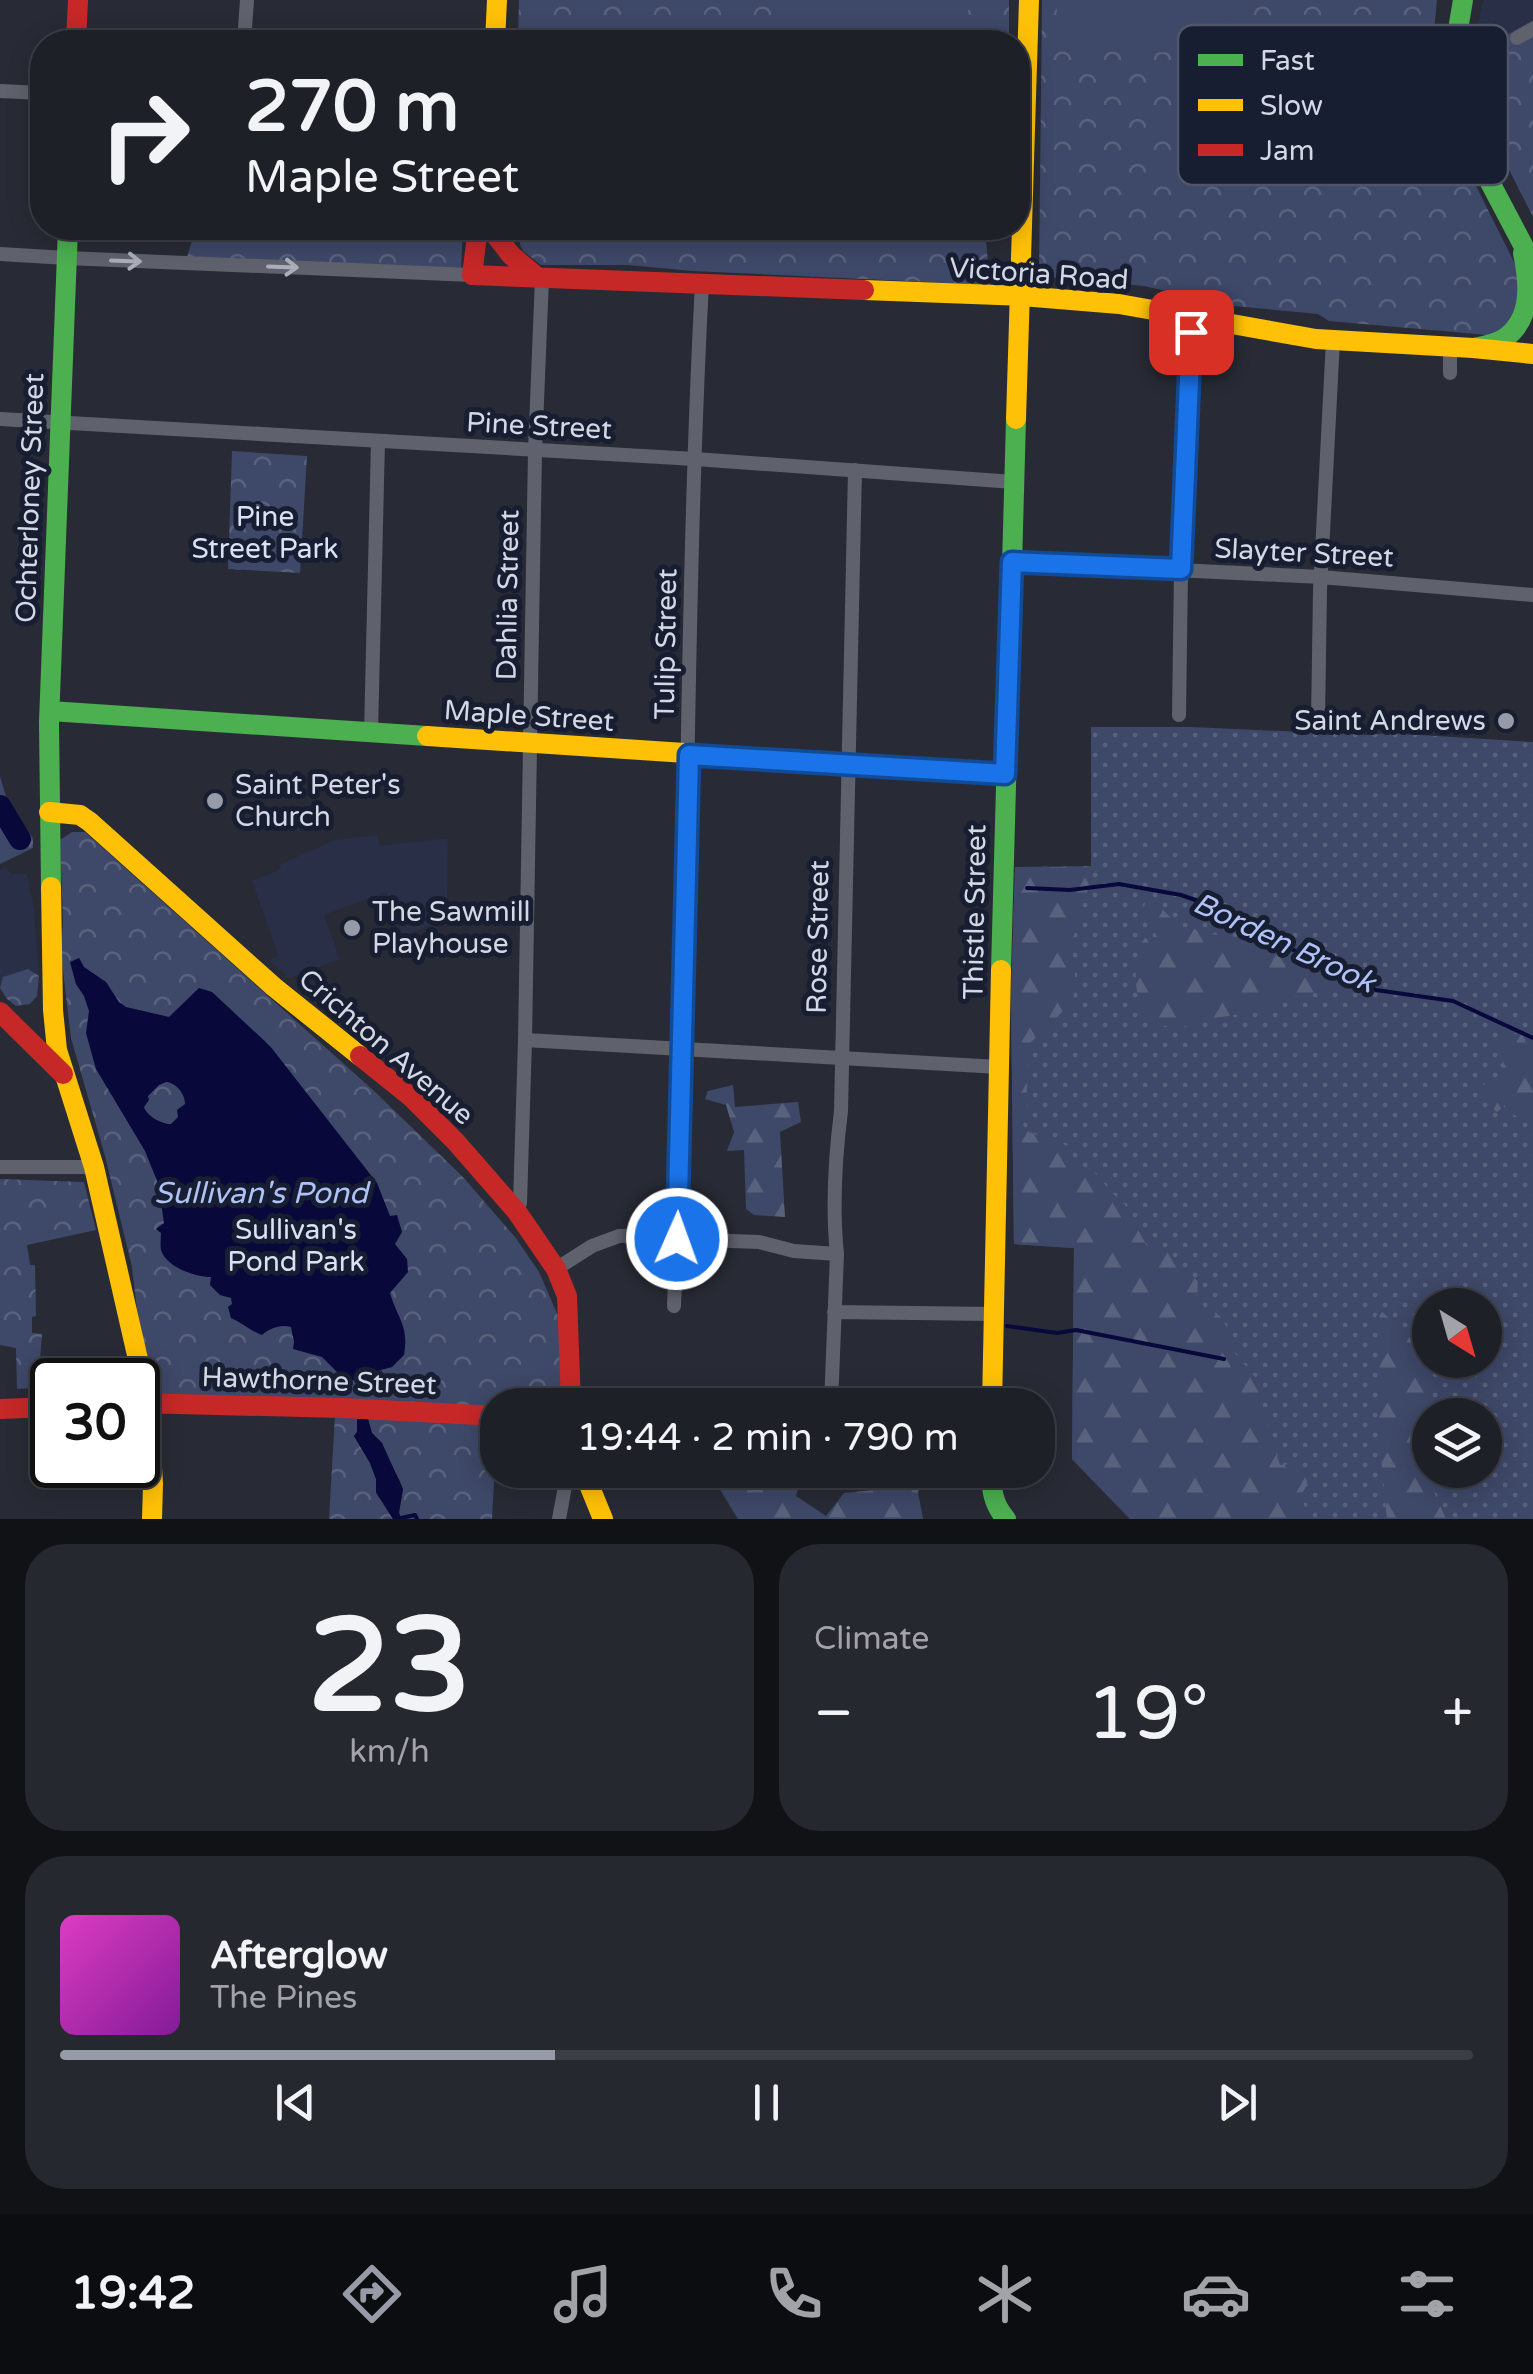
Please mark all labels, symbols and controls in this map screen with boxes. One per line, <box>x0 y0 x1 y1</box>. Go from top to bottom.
legend <box>1178 25 1508 185</box>
text: Fast <box>1260 44 1315 78</box>
text: 270 m <box>245 66 459 150</box>
icon: right <box>80 70 210 200</box>
text: Slow <box>1260 89 1323 123</box>
text: Jam <box>1260 134 1315 168</box>
text: Maple Street <box>245 151 519 205</box>
street label: Victoria Road <box>948 251 1130 297</box>
one-way arrow <box>110 252 142 271</box>
one-way arrow <box>266 258 298 277</box>
pin <box>1149 290 1234 375</box>
icon: arrive <box>1164 305 1219 360</box>
street label: Ochterloney Street <box>9 372 51 624</box>
street label: Pine Street <box>465 405 613 447</box>
park label: Pine Street Park <box>191 500 339 566</box>
street label: Dahlia Street <box>490 509 526 681</box>
street label: Slayter Street <box>1213 531 1395 575</box>
street label: Tulip Street <box>648 568 684 720</box>
street label: Maple Street <box>443 693 616 739</box>
place label: Saint Andrews <box>1294 704 1486 738</box>
marker: Saint Andrews <box>1495 710 1517 732</box>
place label: Saint Peter's Church <box>235 768 401 834</box>
marker: Saint Peter's Church <box>204 790 226 812</box>
street label: Thistle Street <box>956 824 994 1000</box>
street label: Rose Street <box>800 860 836 1014</box>
water label: Borden Brook <box>1187 885 1383 1002</box>
place label: The Sawmill Playhouse <box>372 895 531 961</box>
marker: The Sawmill Playhouse <box>341 917 363 939</box>
street label: Crichton Avenue <box>292 962 480 1132</box>
water label: Sullivan's Pond <box>154 1175 371 1212</box>
position arrow <box>625 1187 729 1291</box>
park label: Sullivan's Pond Park <box>227 1213 365 1279</box>
north arrow <box>1412 1288 1502 1378</box>
map controls <box>1412 1288 1502 1488</box>
speed limit sign: 30 <box>30 1358 160 1488</box>
street label: Hawthorne Street <box>201 1360 437 1402</box>
button: layers <box>1412 1398 1502 1488</box>
text: 19:44 · 2 min · 790 m <box>576 1415 959 1461</box>
text: 23 <box>308 1590 471 1746</box>
text: Climate <box>814 1620 929 1658</box>
text: 19° <box>1086 1669 1209 1759</box>
text: − <box>814 1681 853 1747</box>
text: + <box>1442 1681 1473 1747</box>
text: km/h <box>349 1733 430 1771</box>
text: Afterglow <box>210 1933 388 1979</box>
text: The Pines <box>210 1979 357 2017</box>
icon: previous <box>268 2075 323 2130</box>
icon: pause <box>739 2075 794 2130</box>
icon: next <box>1210 2075 1265 2130</box>
icon: directions <box>337 2259 407 2329</box>
icon: music <box>548 2259 618 2329</box>
icon: phone <box>759 2259 829 2329</box>
icon: climate <box>970 2259 1040 2329</box>
icon: car <box>1181 2259 1251 2329</box>
icon: filters <box>1392 2259 1462 2329</box>
text: 19:42 <box>71 2267 195 2321</box>

